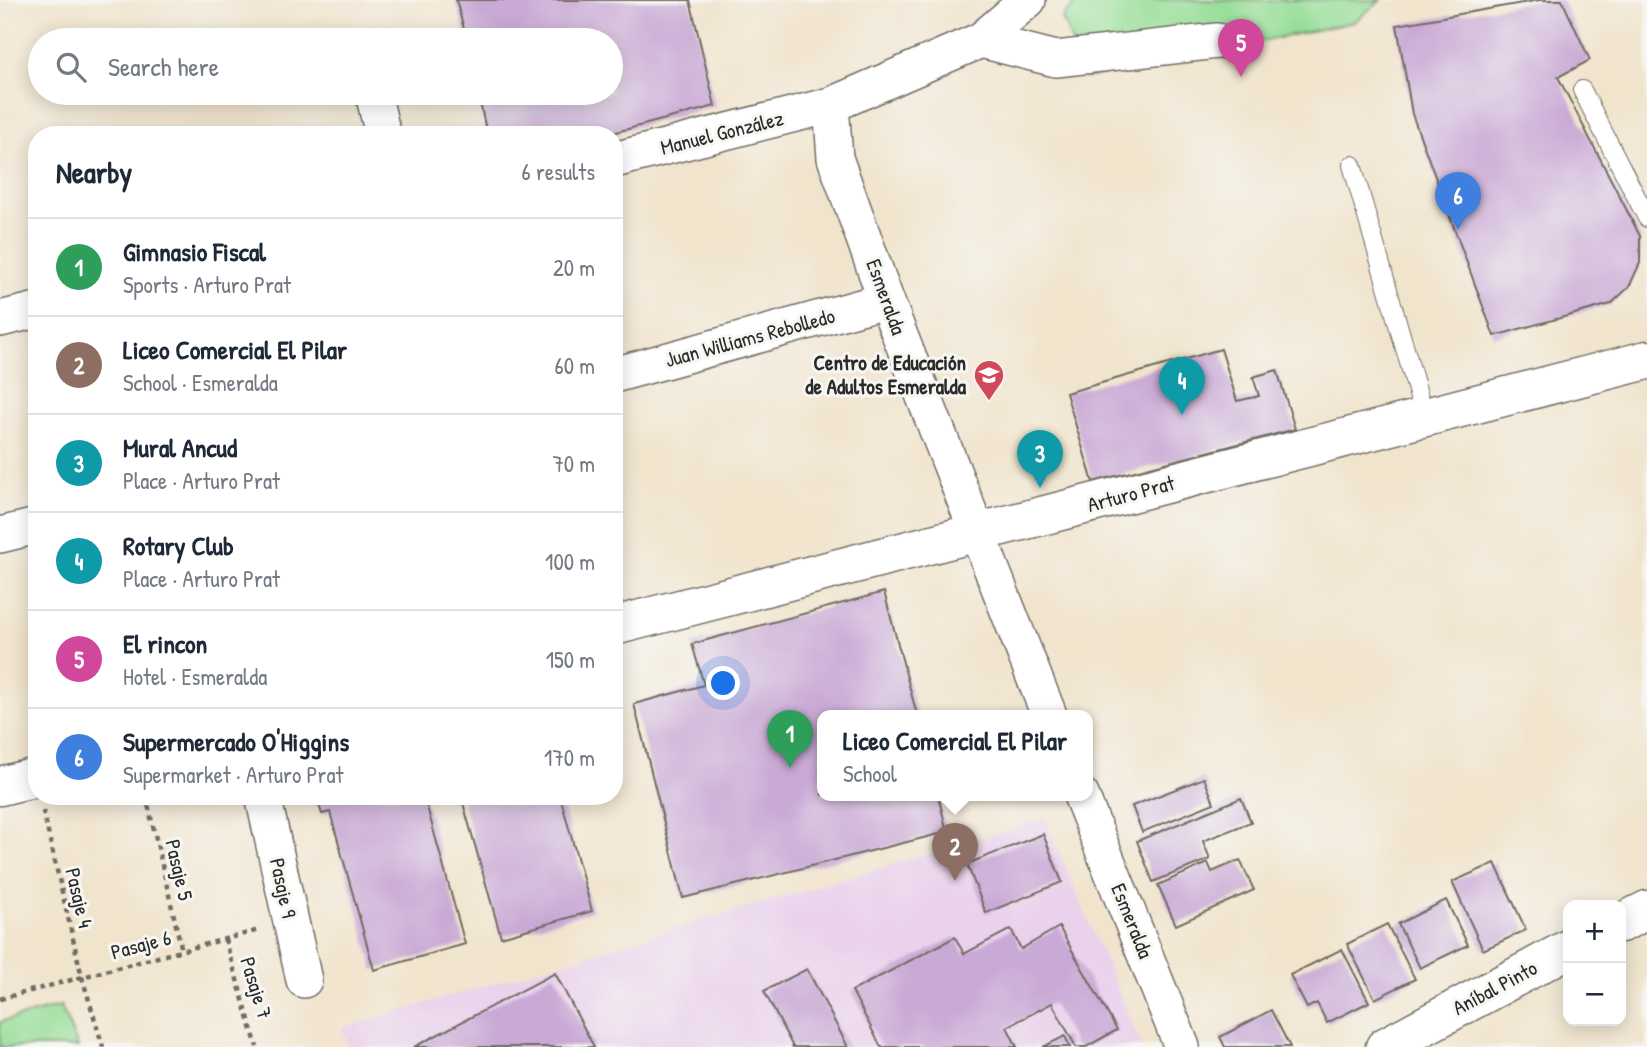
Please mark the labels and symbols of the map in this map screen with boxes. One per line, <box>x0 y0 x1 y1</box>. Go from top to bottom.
pin: 5 <box>1218 19 1264 77</box>
street label: Manuel González <box>657 103 786 162</box>
pin: 6 <box>1435 172 1481 230</box>
street label: Esmeralda <box>859 255 913 339</box>
street label: Juan Williams Rebolledo <box>662 301 838 374</box>
place label: Centro de Educación de Adultos Esmeralda <box>805 348 967 401</box>
pin: 4 <box>1159 357 1205 415</box>
school or university icon: Centro de Educación de Adultos Esmeralda <box>972 358 1006 402</box>
pin: 3 <box>1017 430 1063 488</box>
street label: Arturo Prat <box>1084 468 1178 519</box>
your location <box>706 666 740 700</box>
pin: 1 <box>767 710 813 768</box>
pin: 2 <box>932 823 978 881</box>
street label: Pasaje 5 <box>158 837 201 903</box>
street label: Pasaje 9 <box>263 855 304 921</box>
street label: Pasaje 4 <box>59 865 100 931</box>
street label: Esmeralda <box>1104 879 1161 963</box>
street label: Pasaje 6 <box>108 923 174 966</box>
street label: Pasaje 7 <box>233 953 280 1022</box>
street label: Aníbal Pinto <box>1447 953 1542 1022</box>

